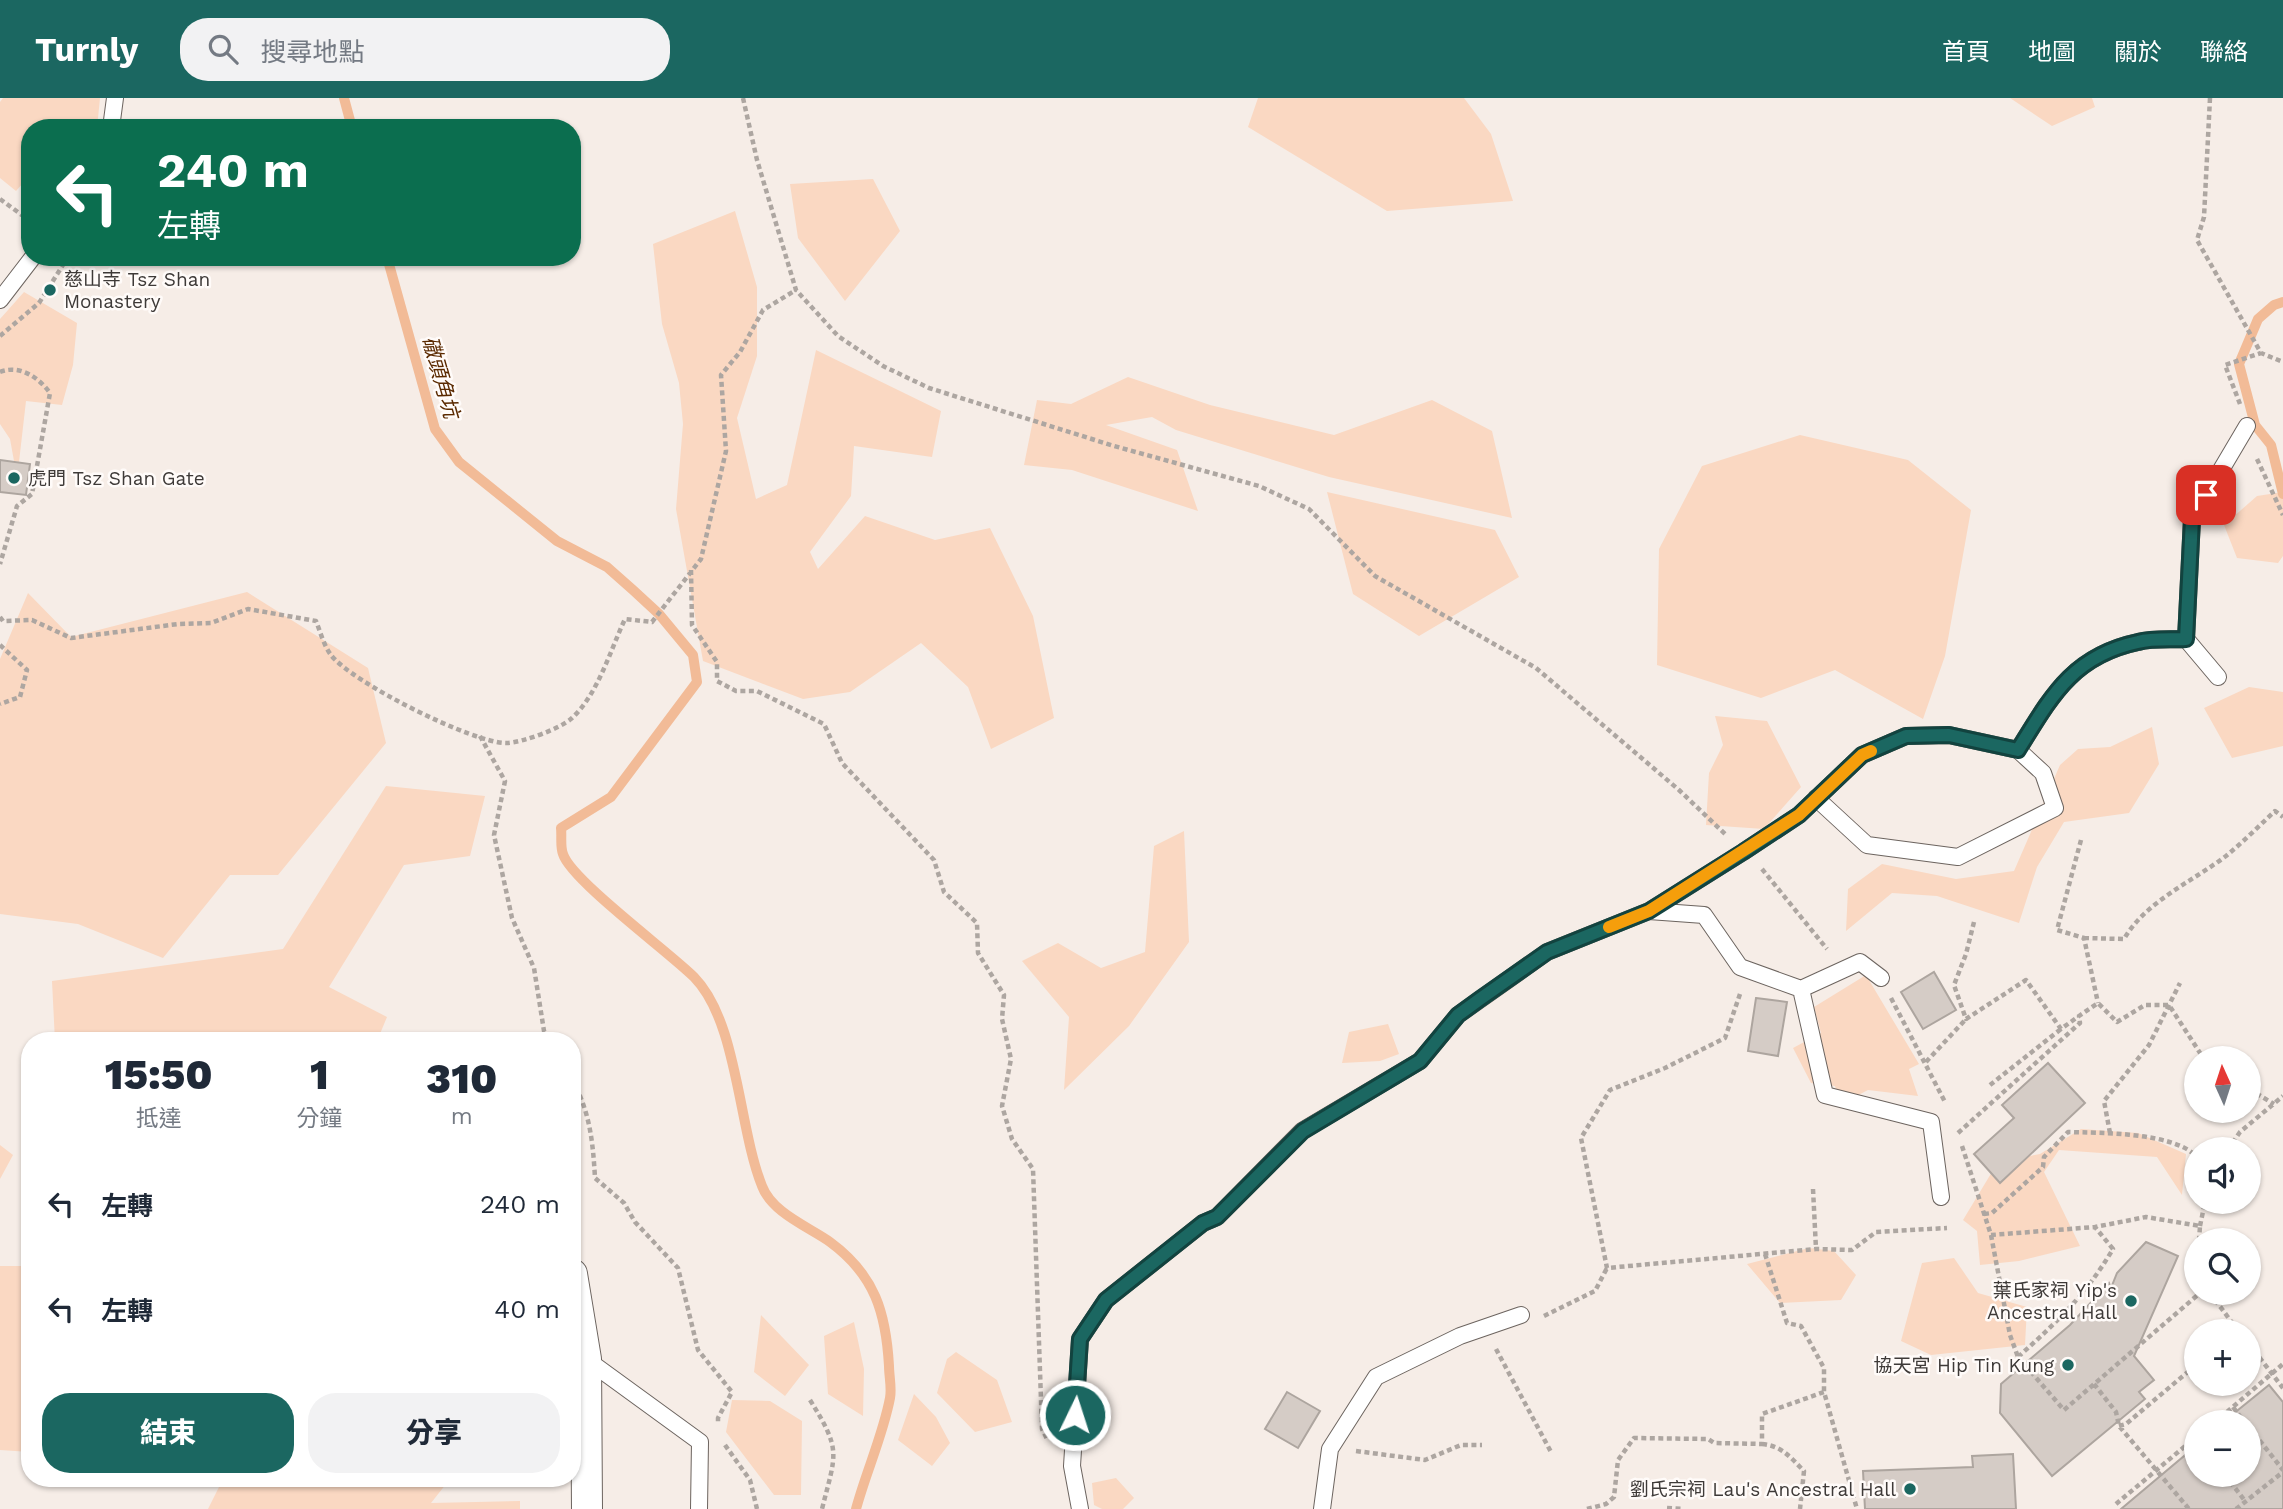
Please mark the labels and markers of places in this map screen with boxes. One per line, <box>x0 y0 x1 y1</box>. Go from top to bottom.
place label: 慈山寺 Tsz Shan Monastery <box>64 268 210 313</box>
marker: 慈山寺 Tsz Shan Monastery <box>42 282 58 298</box>
pin <box>2176 465 2236 525</box>
place label: 虎門 Tsz Shan Gate <box>28 467 205 490</box>
marker: 虎門 Tsz Shan Gate <box>6 470 22 486</box>
place label: 葉氏家祠 Yip's Ancestral Hall <box>1987 1279 2117 1324</box>
marker: 葉氏家祠 Yip's Ancestral Hall <box>2123 1293 2139 1309</box>
place label: 協天宮 Hip Tin Kung <box>1874 1354 2055 1377</box>
marker: 協天宮 Hip Tin Kung <box>2060 1357 2076 1373</box>
place label: 劉氏宗祠 Lau's Ancestral Hall <box>1630 1478 1896 1501</box>
marker: 劉氏宗祠 Lau's Ancestral Hall <box>1902 1481 1918 1497</box>

